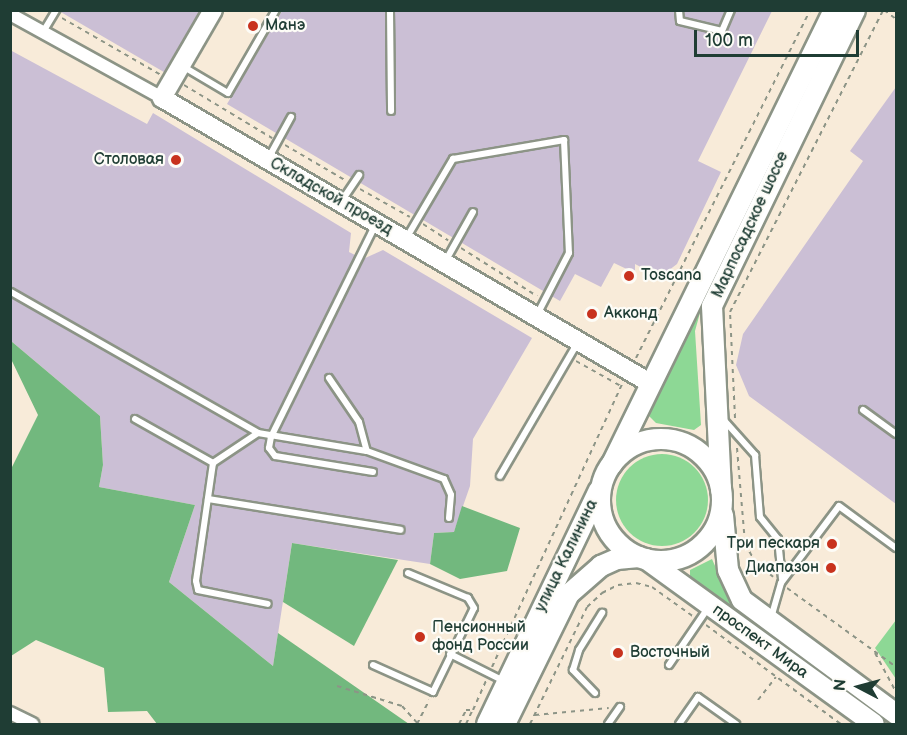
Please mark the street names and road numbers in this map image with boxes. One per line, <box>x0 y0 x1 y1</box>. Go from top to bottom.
street label: Марпосадское шоссе <box>709 149 793 301</box>
street label: Складской проезд <box>266 154 396 240</box>
street label: улица Калинина <box>531 497 603 615</box>
street label: проспект Мира <box>708 601 812 683</box>

